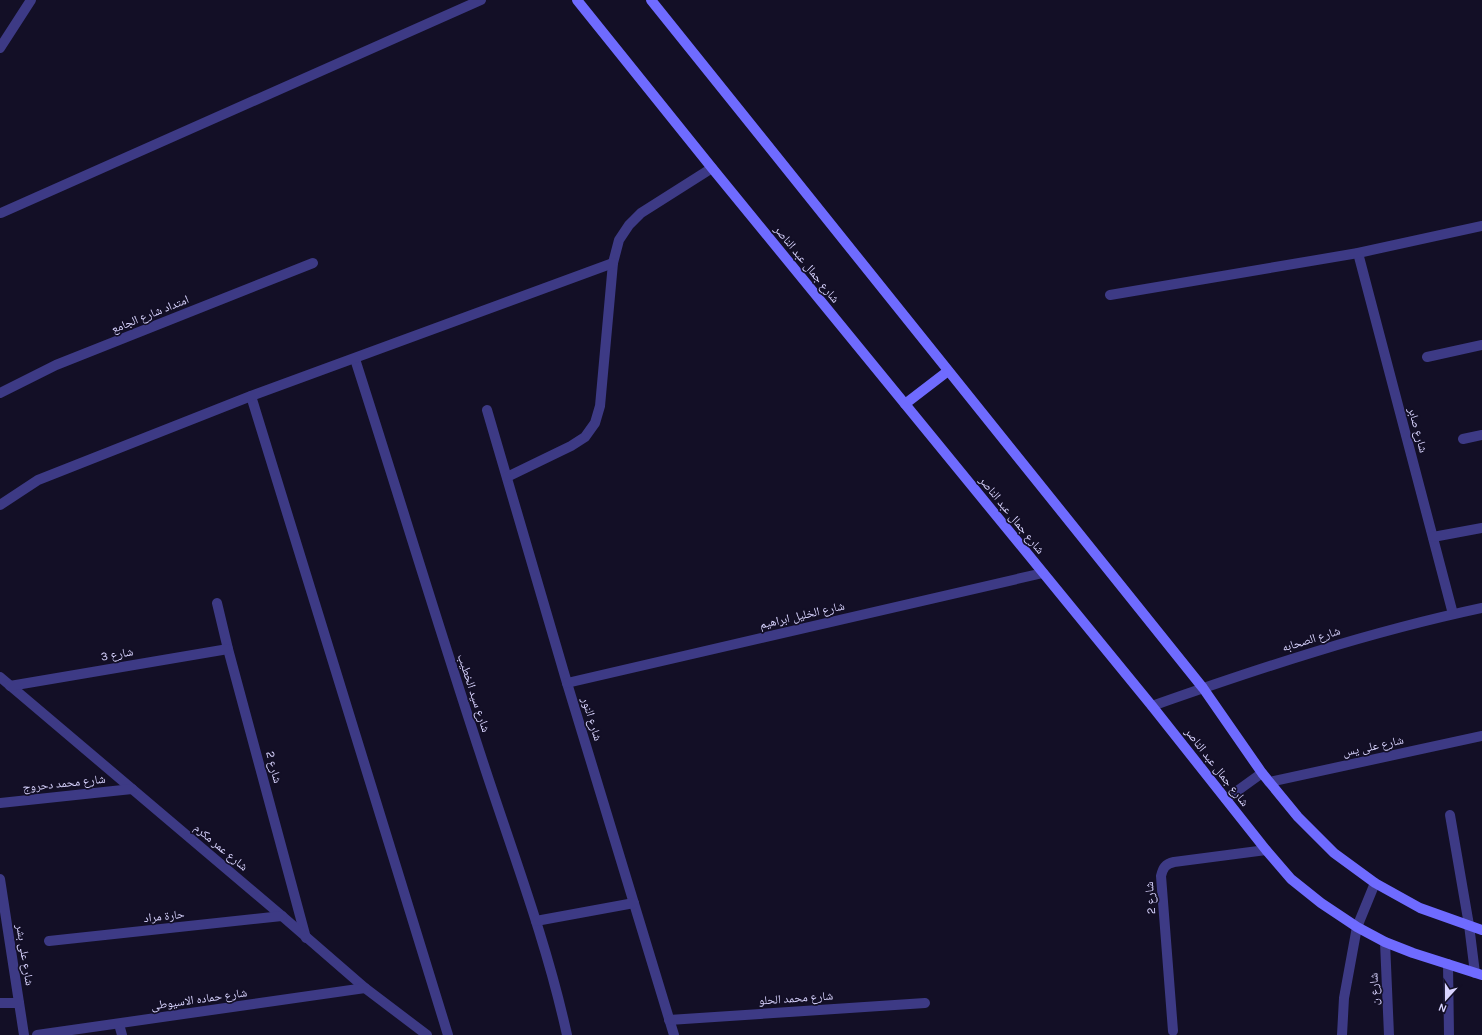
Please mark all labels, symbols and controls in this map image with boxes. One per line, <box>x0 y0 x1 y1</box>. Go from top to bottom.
street label: شارع جمال عبد الناصر <box>770 222 843 306</box>
street label: امتداد شارع الجامع <box>109 292 191 337</box>
street label: شارع صابر <box>1404 405 1431 455</box>
street label: شارع جمال عبد الناصر <box>975 473 1048 557</box>
street label: شارع الخليل ابراهيم <box>758 598 846 633</box>
street label: شارع الصحابه <box>1280 623 1342 655</box>
street label: شارع 3 <box>100 644 135 665</box>
street label: شارع سيد الخطيب <box>454 652 493 734</box>
street label: شارع النور <box>578 695 605 743</box>
street label: شارع جمال عبد الناصر <box>1181 724 1252 810</box>
street label: شارع على يس <box>1341 733 1405 760</box>
street label: شارع 2 <box>262 749 285 785</box>
street label: شارع محمد دحروج <box>22 772 106 795</box>
street label: شارع عمر مكرم <box>191 820 251 874</box>
street label: شارع 2 <box>1142 881 1159 915</box>
street label: حارة مراد <box>143 907 186 925</box>
street label: شارع على بشر <box>12 922 37 987</box>
street label: شارع ن <box>1366 972 1383 1006</box>
north arrow <box>1426 979 1466 1019</box>
street label: شارع حماده الاسيوطى <box>150 985 248 1014</box>
street label: شارع محمد الحلو <box>758 988 834 1009</box>
text: N <box>1437 1000 1449 1015</box>

